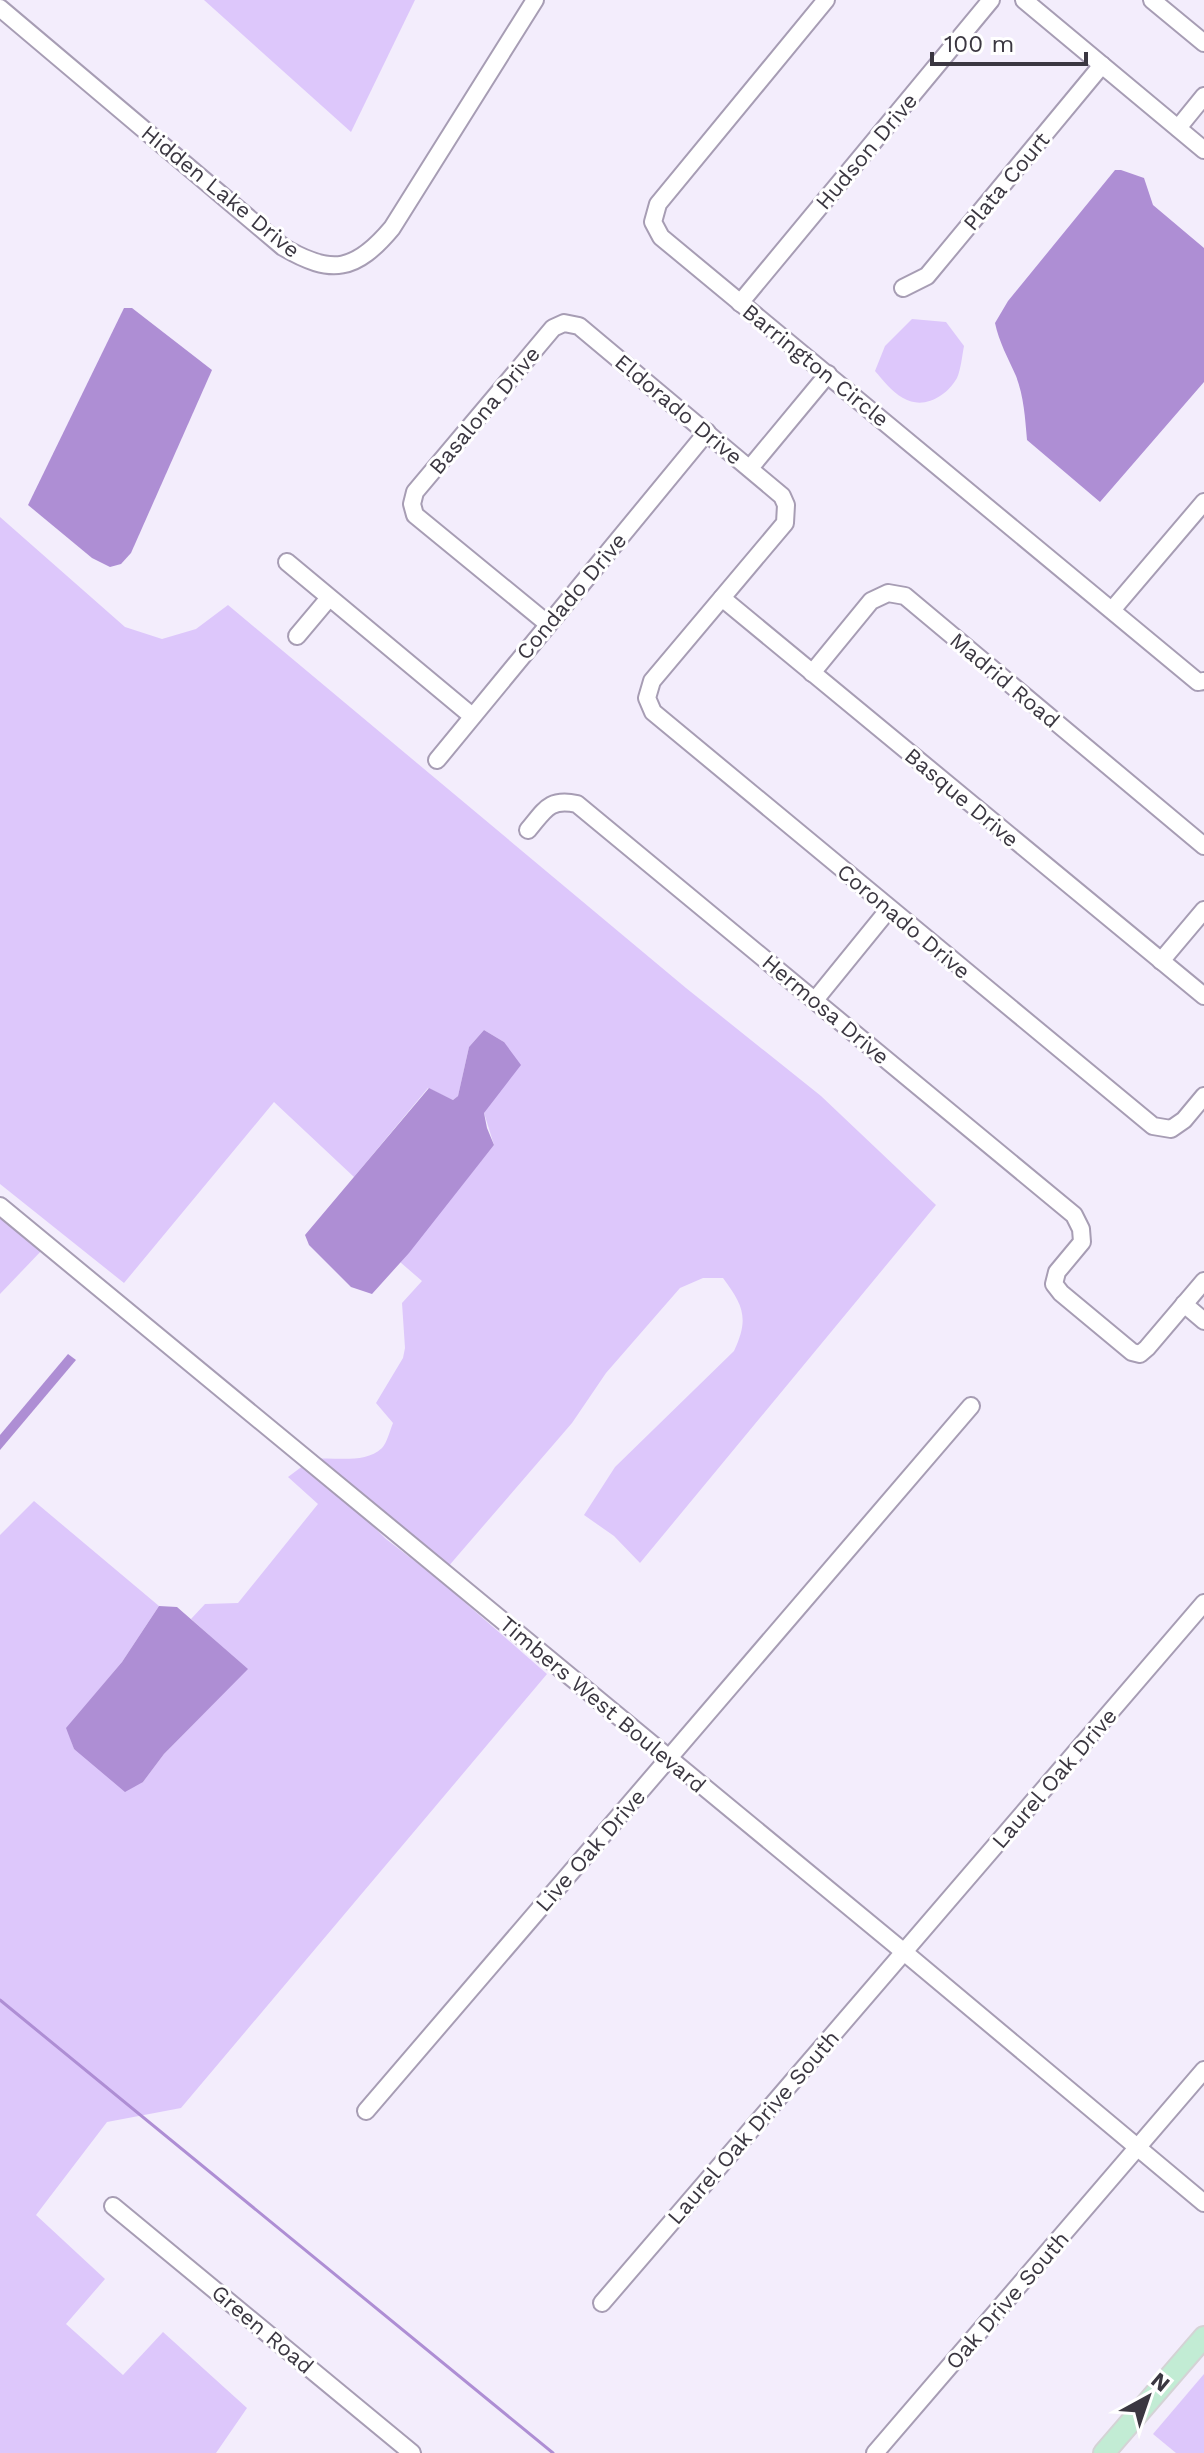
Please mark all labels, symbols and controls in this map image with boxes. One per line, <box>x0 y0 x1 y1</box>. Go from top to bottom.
scale bar <box>932 16 1086 66</box>
text: 100 m <box>944 30 1014 58</box>
street label: Hudson Drive <box>811 88 922 214</box>
street label: Hidden Lake Drive <box>137 120 305 263</box>
street label: Plata Court <box>958 127 1055 235</box>
street label: Barrington Circle <box>738 299 894 432</box>
street label: Basalona Drive <box>424 342 545 479</box>
street label: Eldorado Drive <box>610 349 747 470</box>
street label: Condado Drive <box>511 528 632 665</box>
street label: Madrid Road <box>945 628 1064 733</box>
street label: Basque Drive <box>900 743 1024 852</box>
street label: Coronado Drive <box>832 859 975 984</box>
street label: Hermosa Drive <box>757 949 894 1070</box>
street label: Timbers West Boulevard <box>495 1611 711 1798</box>
street label: Laurel Oak Drive <box>987 1703 1122 1853</box>
street label: Live Oak Drive <box>531 1784 650 1917</box>
street label: Laurel Oak Drive South <box>662 2025 844 2229</box>
street label: Oak Drive South <box>941 2226 1074 2374</box>
street label: Green Road <box>207 2280 319 2379</box>
north arrow <box>1108 2357 1188 2437</box>
text: N <box>1146 2367 1175 2397</box>

